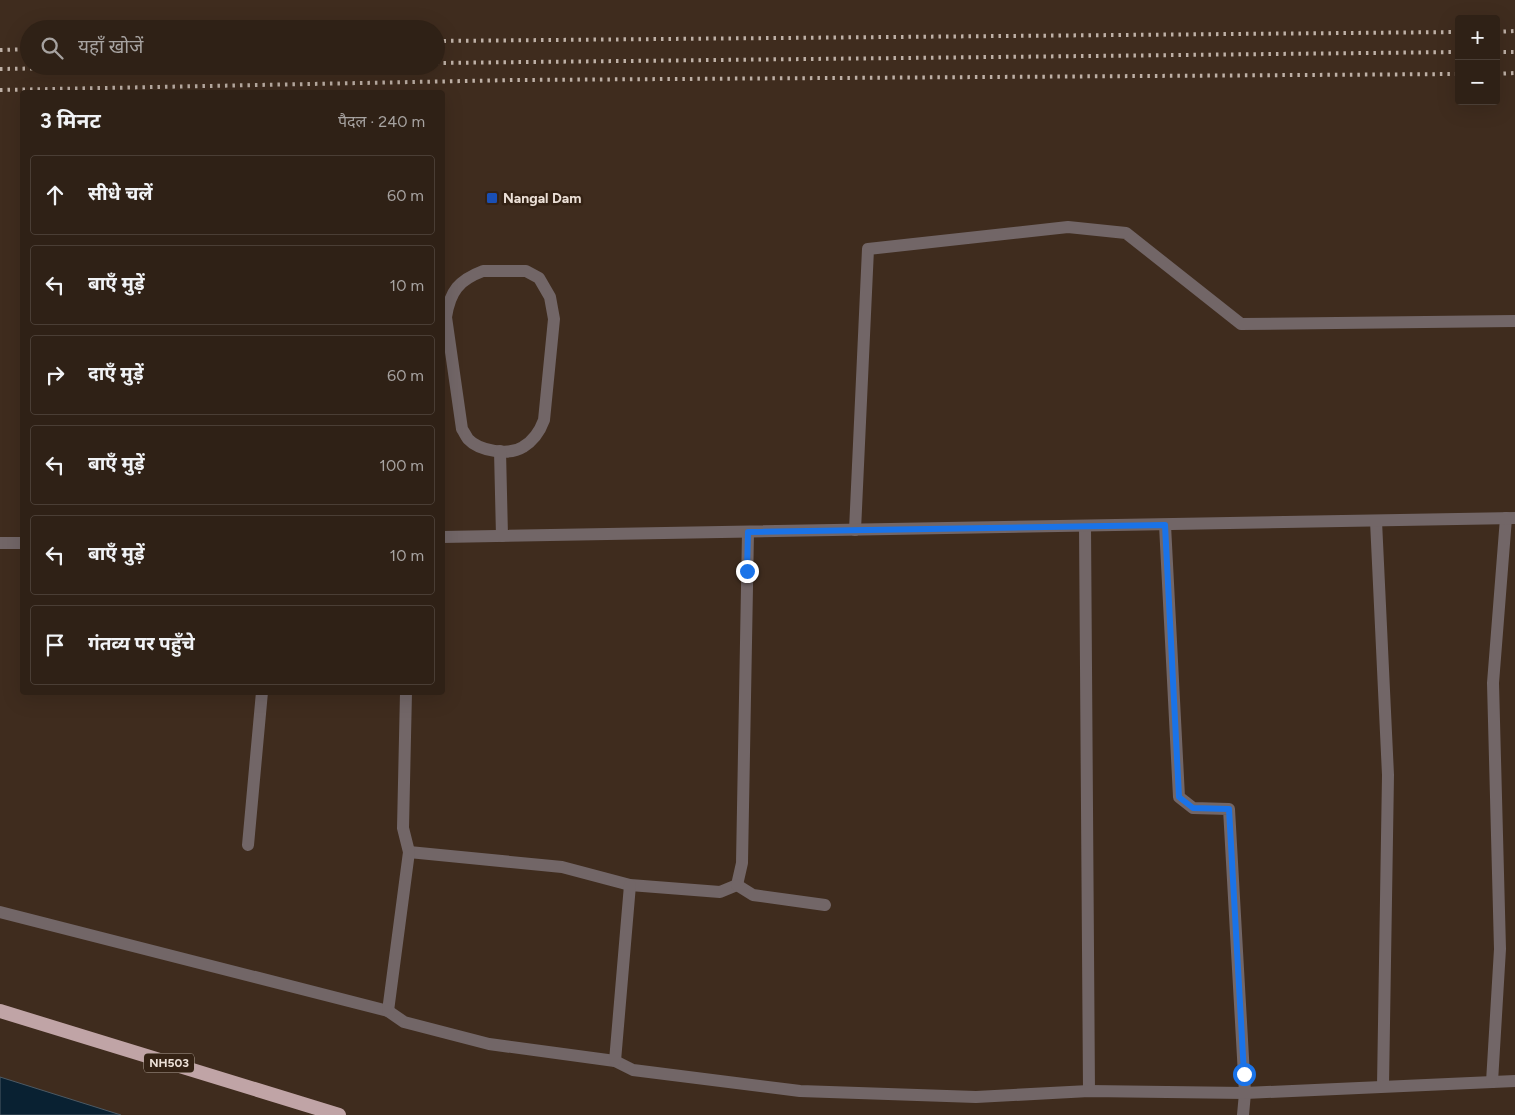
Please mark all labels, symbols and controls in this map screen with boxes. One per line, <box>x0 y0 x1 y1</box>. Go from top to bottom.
map controls <box>1455 15 1500 105</box>
button: + <box>1455 15 1500 60</box>
search box <box>20 20 445 75</box>
icon: search <box>38 34 66 62</box>
text: यहाँ खोजें <box>78 35 143 58</box>
button: − <box>1455 60 1500 105</box>
text: 3 मिनट <box>40 108 101 133</box>
text: पैदल · 240 m <box>338 112 425 131</box>
icon: ahead <box>41 181 69 209</box>
text: सीधे चलें <box>88 182 152 205</box>
text: 60 m <box>387 186 424 205</box>
place label: Nangal Dam <box>503 190 581 207</box>
marker: Nangal Dam <box>485 191 499 205</box>
icon: left <box>41 271 69 299</box>
text: बाएँ मुड़ें <box>88 272 145 295</box>
text: 10 m <box>390 276 424 295</box>
icon: right <box>41 361 69 389</box>
text: दाएँ मुड़ें <box>88 362 144 385</box>
text: 60 m <box>387 366 424 385</box>
icon: left <box>41 451 69 479</box>
text: बाएँ मुड़ें <box>88 452 145 475</box>
text: 100 m <box>379 456 424 475</box>
icon: left <box>41 541 69 569</box>
text: बाएँ मुड़ें <box>88 542 145 565</box>
text: 10 m <box>390 546 424 565</box>
route end <box>736 560 759 583</box>
icon: arrive <box>41 631 69 659</box>
text: गंतव्य पर पहुँचे <box>88 632 195 655</box>
road number: NH503 <box>144 1054 194 1072</box>
route start <box>1233 1063 1256 1086</box>

